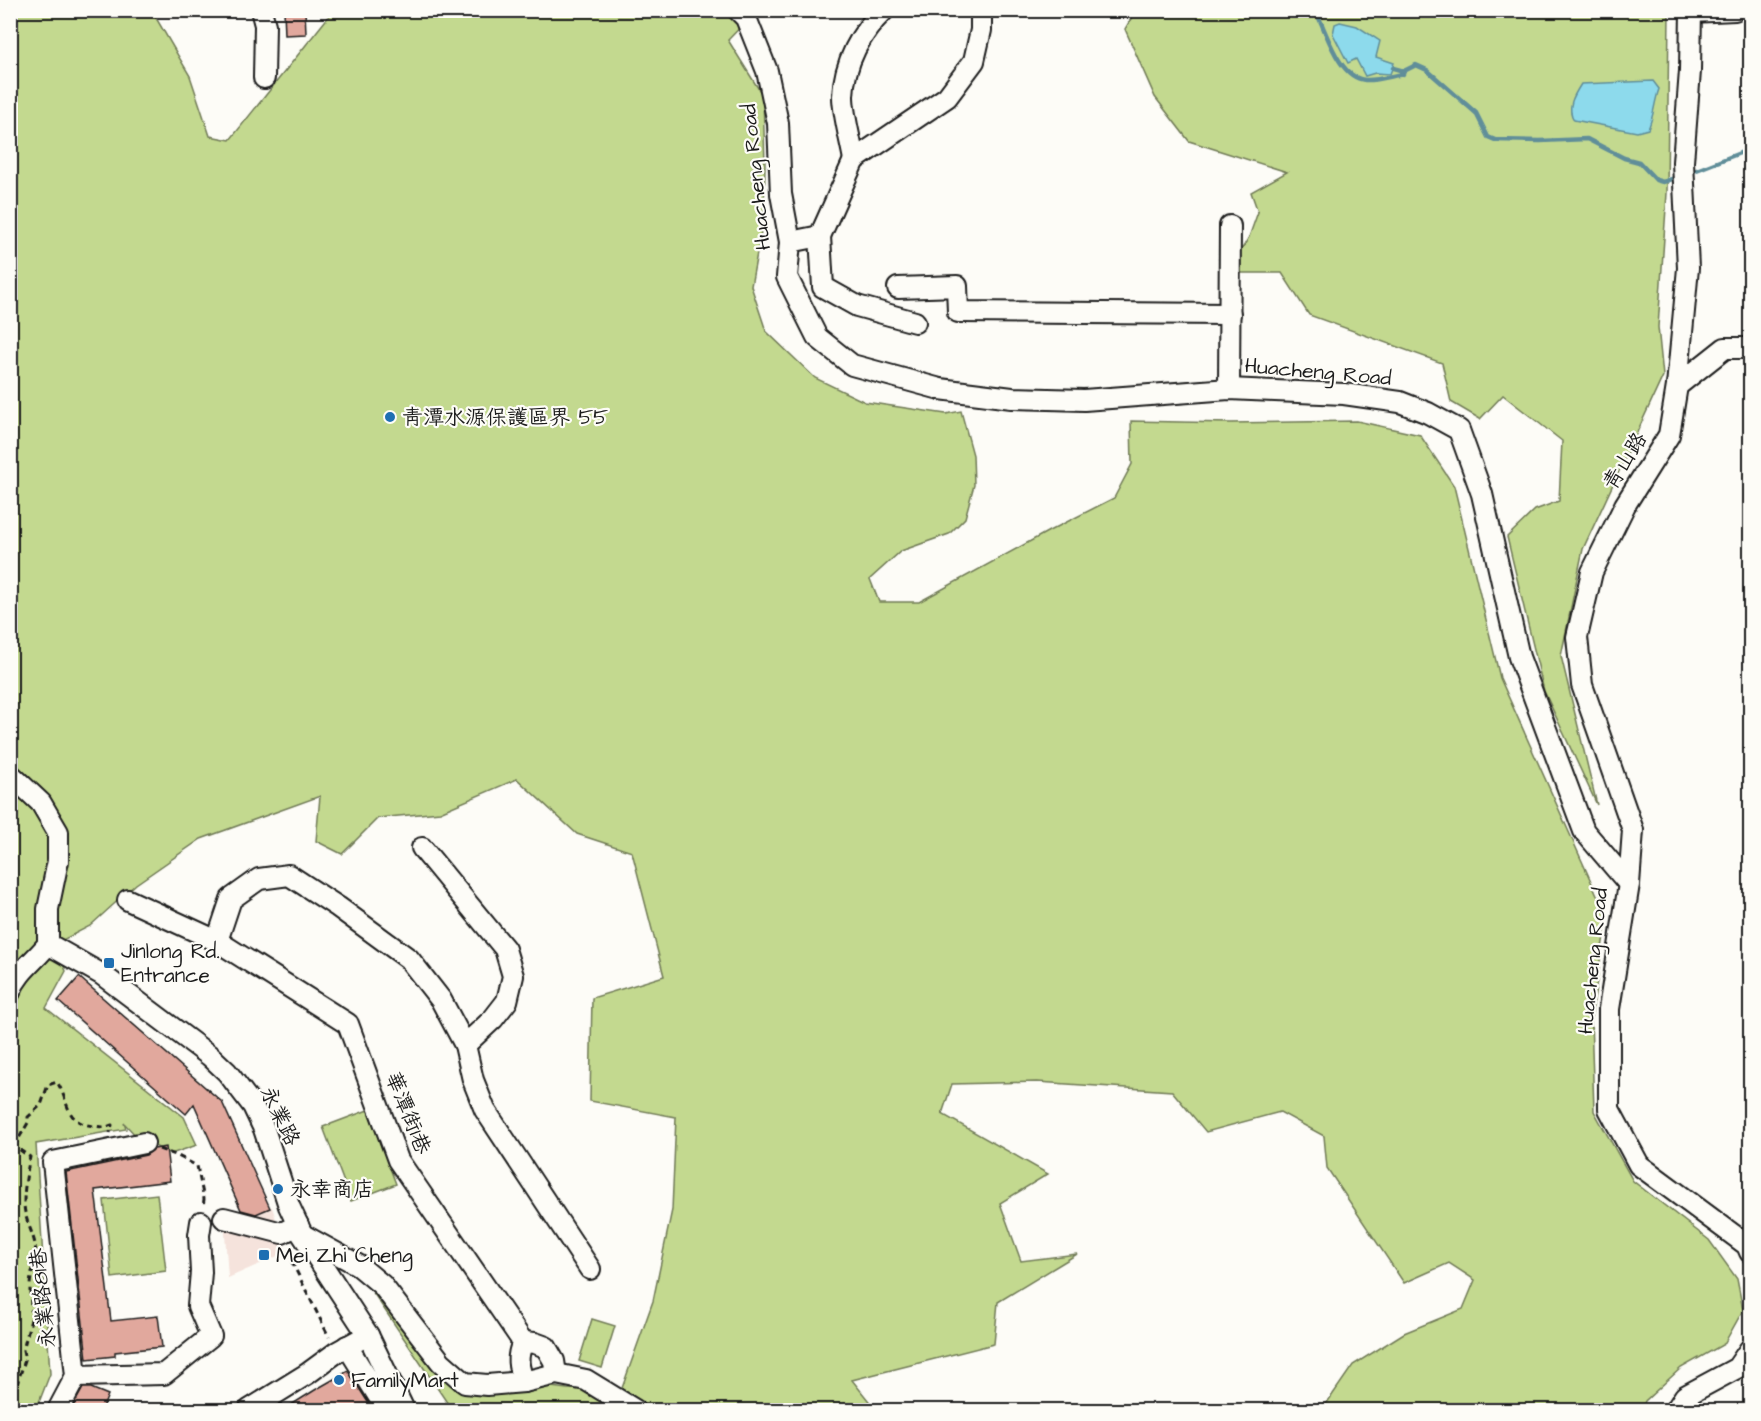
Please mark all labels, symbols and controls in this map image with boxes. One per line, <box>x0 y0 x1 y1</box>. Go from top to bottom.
street label: Huacheng Road <box>734 102 780 252</box>
street label: Huacheng Road <box>1243 351 1393 395</box>
place label: 青潭水源保護區界 55 <box>402 403 608 432</box>
marker: 青潭水源保護區界 55 <box>383 410 397 424</box>
street label: 青山路 <box>1596 427 1654 495</box>
street label: Huacheng Road <box>1571 886 1617 1036</box>
place label: Jinlong Rd. Entrance <box>121 937 219 990</box>
marker: Jinlong Rd. Entrance <box>102 956 116 970</box>
street label: 華潭街1巷 <box>378 1067 438 1159</box>
street label: 永業路 <box>253 1081 307 1151</box>
place label: 永幸商店 <box>290 1175 374 1204</box>
marker: 永幸商店 <box>271 1182 285 1196</box>
place label: Mei Zhi Cheng <box>276 1241 413 1272</box>
street label: 永業路81巷 <box>23 1247 63 1349</box>
marker: Mei Zhi Cheng <box>257 1248 271 1262</box>
place label: FamilyMart <box>351 1366 459 1397</box>
marker: FamilyMart <box>332 1373 346 1387</box>

